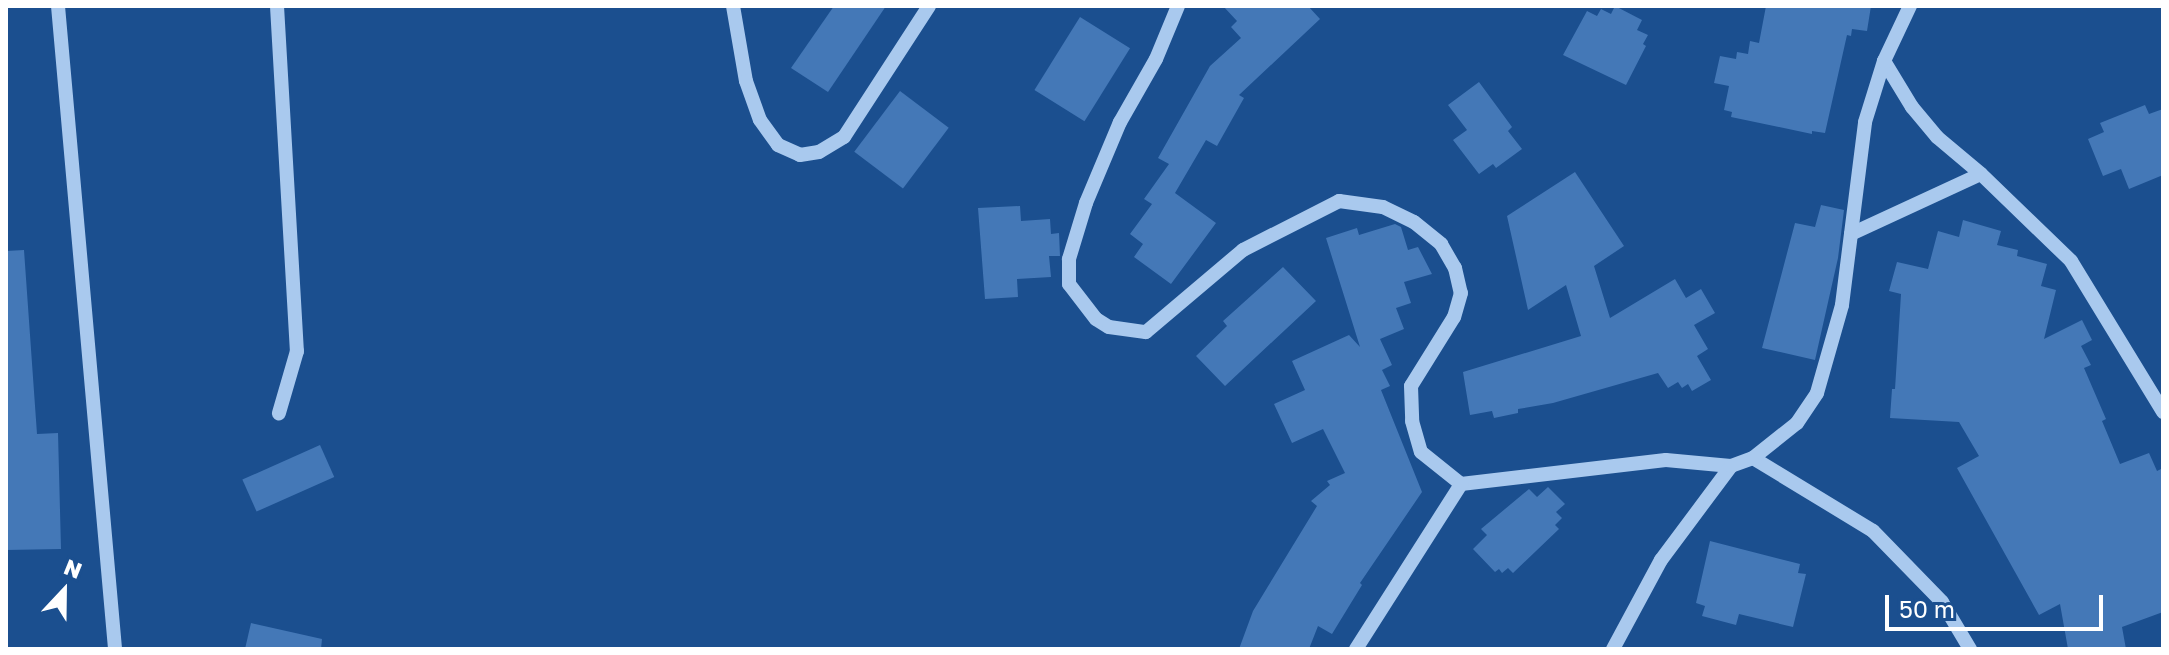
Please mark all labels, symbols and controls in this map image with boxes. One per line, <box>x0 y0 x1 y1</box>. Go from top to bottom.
north arrow <box>24 551 104 631</box>
text: N <box>60 553 86 584</box>
scale bar <box>1889 579 2107 629</box>
text: 50 m <box>1899 594 1955 623</box>

